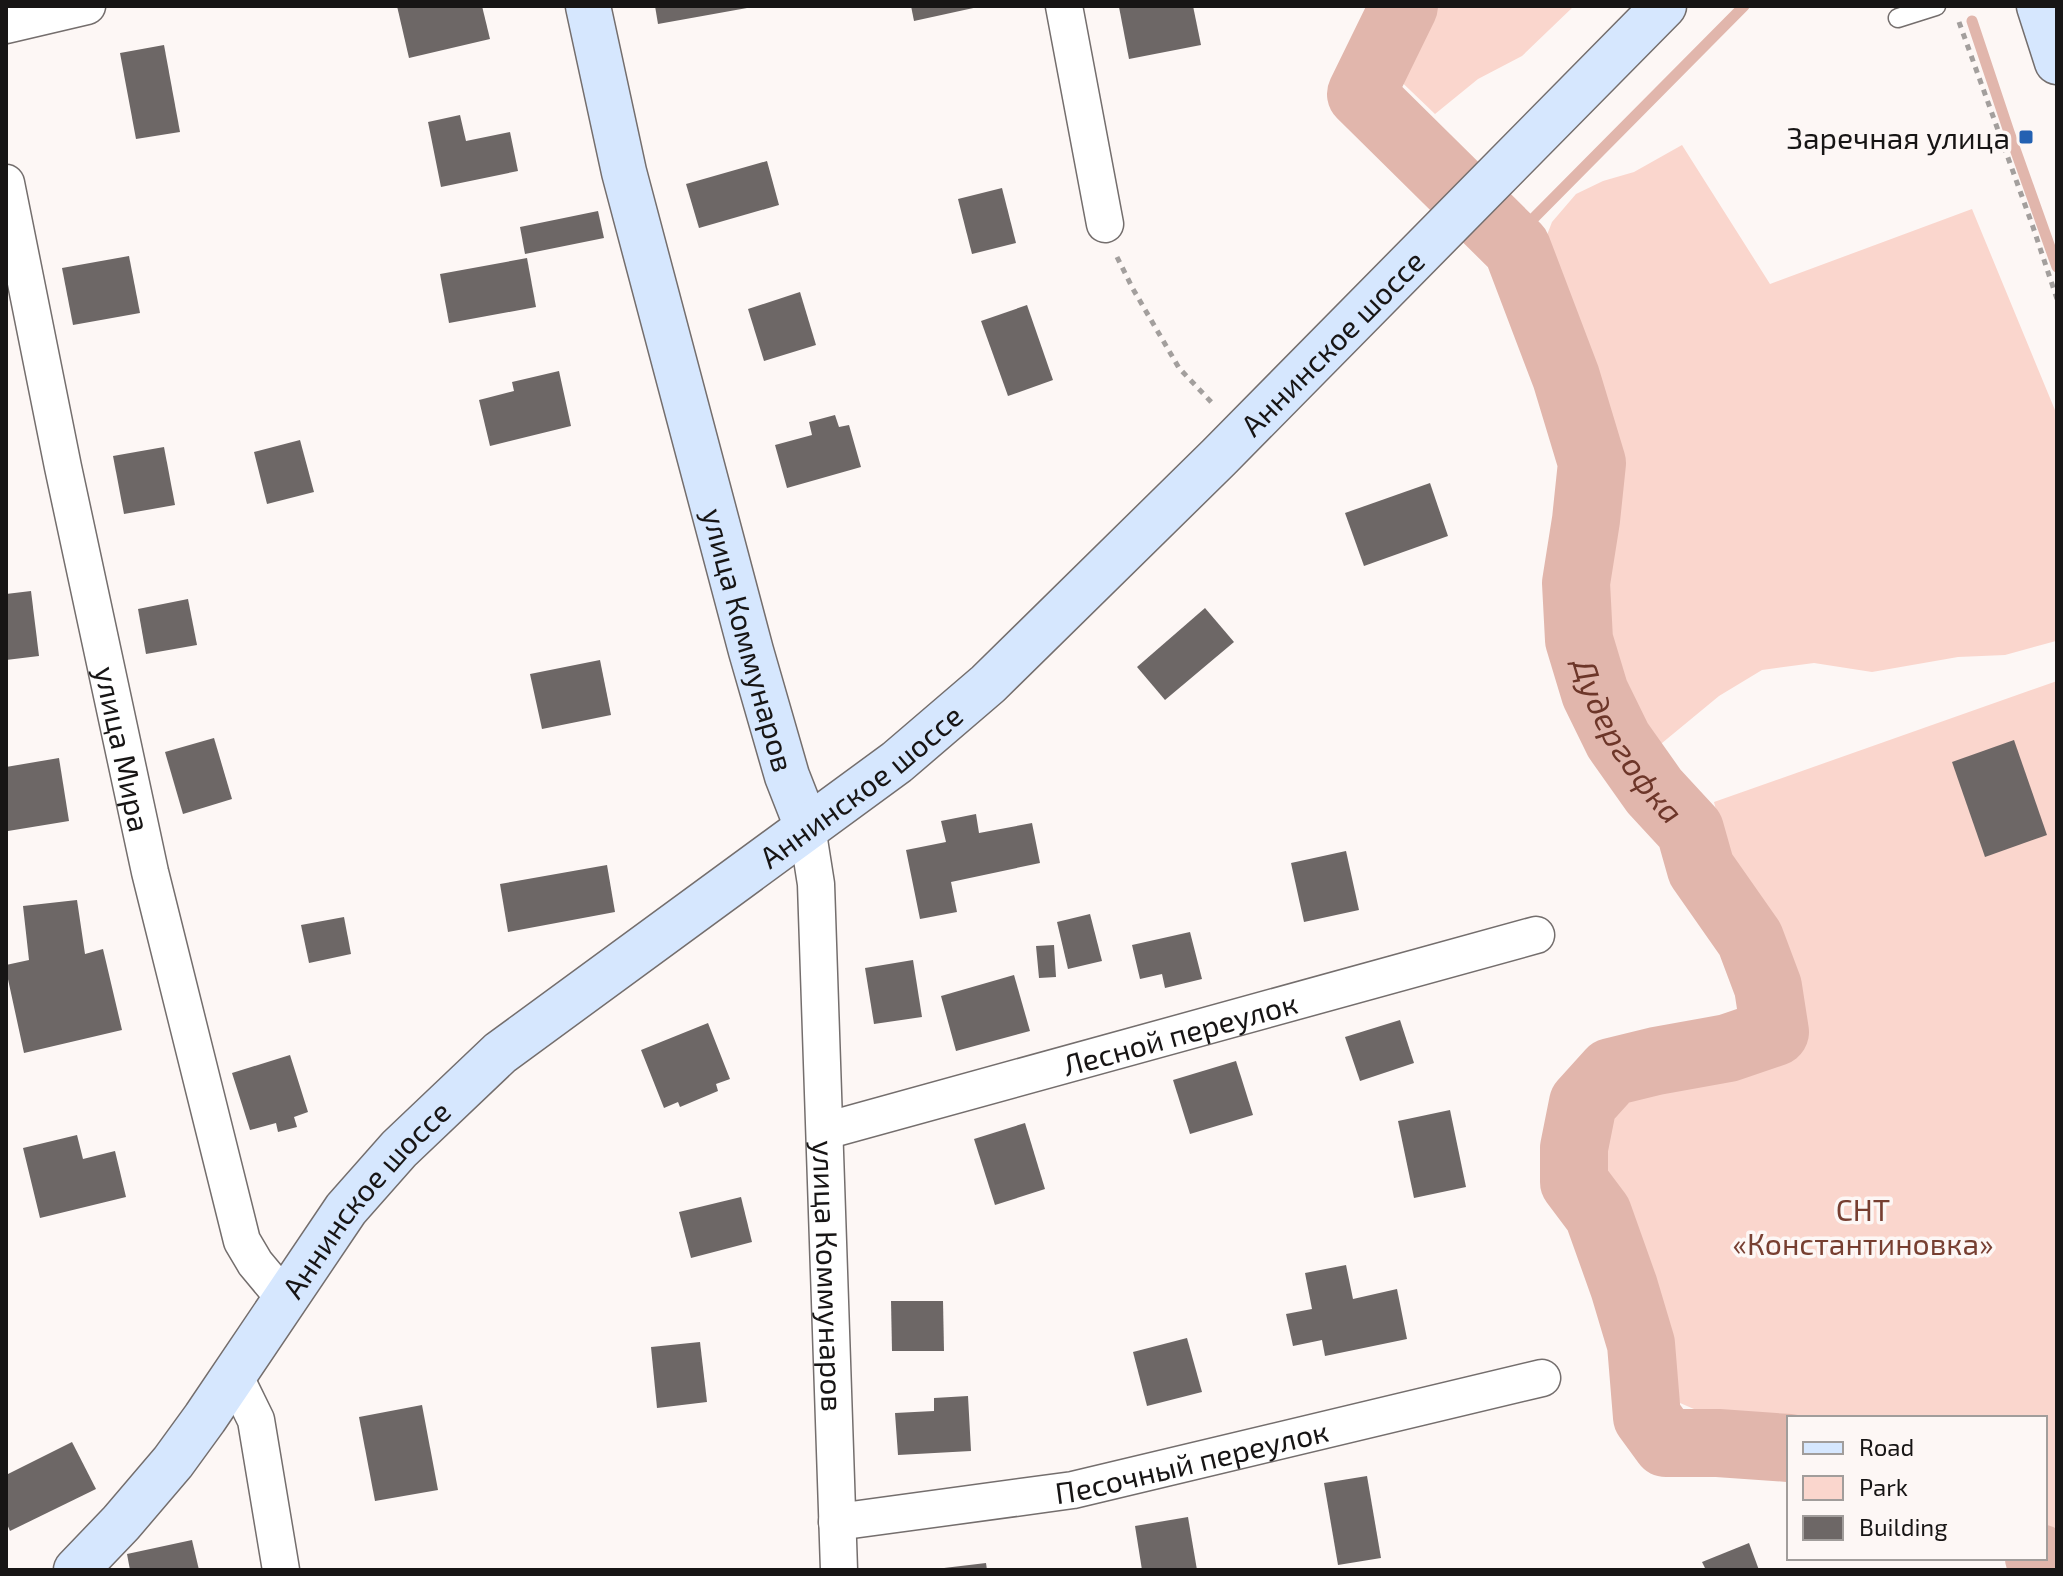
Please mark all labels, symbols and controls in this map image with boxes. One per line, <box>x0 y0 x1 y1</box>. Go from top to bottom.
place label: Заречная улица <box>1787 119 2010 156</box>
marker: Заречная улица <box>2017 128 2035 146</box>
street label: Аннинское шоссе <box>1233 242 1431 443</box>
street label: улица Коммунаров <box>695 504 803 776</box>
water label: Дудергофка <box>1566 652 1692 830</box>
street label: улица Мира <box>87 663 159 835</box>
street label: Аннинское шоссе <box>752 696 969 875</box>
street label: Лесной переулок <box>1059 984 1301 1083</box>
street label: Аннинское шоссе <box>274 1092 457 1304</box>
street label: улица Коммунаров <box>806 1140 852 1412</box>
park label: СНТ «Константиновка» <box>1732 1191 1994 1261</box>
street label: Песочный переулок <box>1053 1412 1332 1510</box>
legend <box>1787 1416 2047 1560</box>
text: Road <box>1859 1432 1914 1461</box>
text: Park <box>1859 1472 1908 1501</box>
text: Building <box>1859 1512 1948 1541</box>

